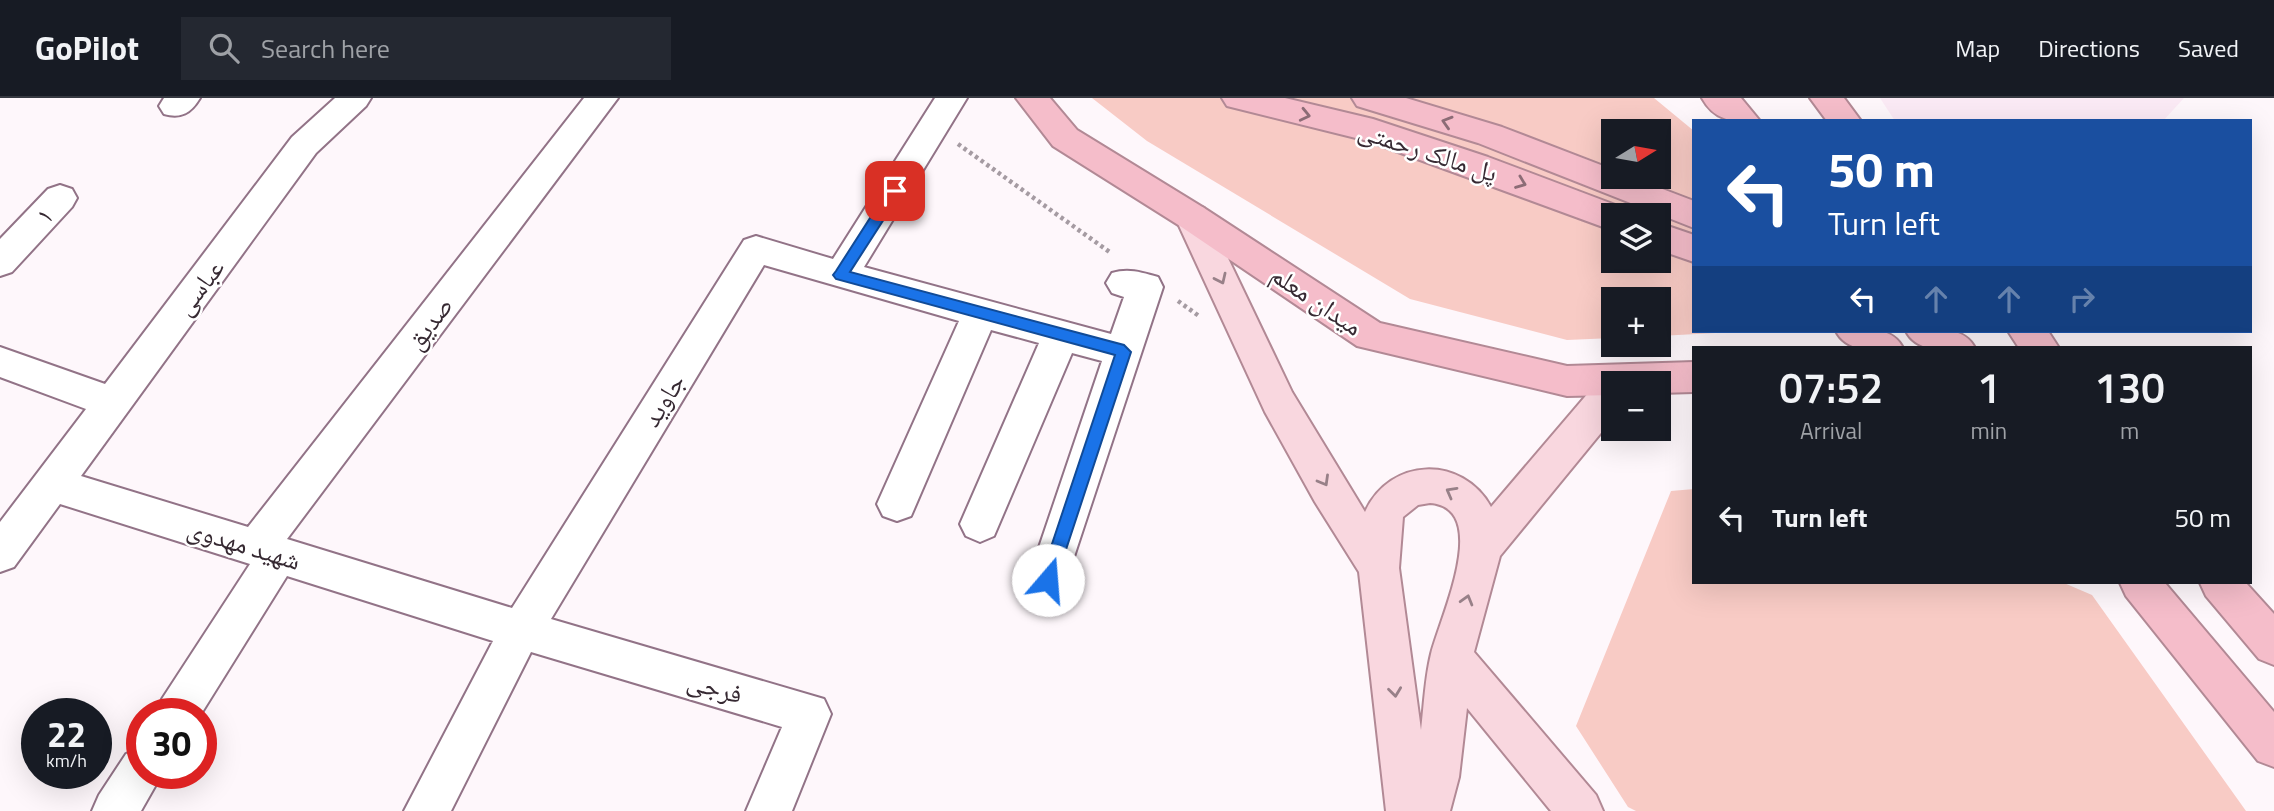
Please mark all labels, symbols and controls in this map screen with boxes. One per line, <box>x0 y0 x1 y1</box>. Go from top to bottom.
search box <box>181 17 671 80</box>
text: GoPilot <box>35 23 139 73</box>
icon: search <box>205 29 243 67</box>
text: Search here <box>261 29 390 68</box>
text: Map <box>1955 30 2000 66</box>
text: Directions <box>2038 30 2140 66</box>
text: Saved <box>2178 30 2239 66</box>
one-way arrow <box>1299 106 1311 121</box>
street label: پل مالک رحمتی <box>1353 110 1503 192</box>
one-way arrow <box>1441 115 1453 130</box>
north arrow <box>1601 119 1671 189</box>
map controls <box>1601 119 1671 441</box>
text: 50 m <box>1828 131 1935 206</box>
icon: left <box>1713 147 1804 238</box>
pin <box>865 161 925 221</box>
icon: arrive <box>876 172 914 210</box>
one-way arrow <box>1515 175 1527 189</box>
street label: ۱ <box>26 197 62 233</box>
text: Turn left <box>1828 199 1940 247</box>
button: layers <box>1601 203 1671 273</box>
street label: عباسی <box>165 250 233 324</box>
street label: میدان معلم <box>1263 255 1371 345</box>
one-way arrow <box>1213 272 1227 284</box>
icon: left <box>1844 280 1882 318</box>
icon: ahead <box>1917 280 1955 318</box>
icon: ahead <box>1990 280 2028 318</box>
icon: right <box>2063 280 2101 318</box>
button: + <box>1601 287 1671 357</box>
street label: صدیق <box>396 288 462 358</box>
text: 07:52 <box>1779 355 1883 419</box>
text: 1 <box>1977 355 2001 419</box>
text: 130 <box>2094 355 2165 419</box>
street label: جاوید <box>631 366 695 434</box>
button: − <box>1601 371 1671 441</box>
text: Arrival <box>1800 413 1862 448</box>
text: min <box>1970 413 2007 448</box>
text: m <box>2120 413 2139 448</box>
one-way arrow <box>1316 474 1329 487</box>
one-way arrow <box>1446 487 1459 500</box>
text: Turn left <box>1772 498 1867 537</box>
text: 50 m <box>2174 498 2231 537</box>
icon: left <box>1713 499 1751 537</box>
street label: شهید مهدوی <box>182 508 306 580</box>
position arrow <box>1011 543 1085 617</box>
one-way arrow <box>1459 594 1474 606</box>
street label: فرجی <box>683 661 747 713</box>
one-way arrow <box>1387 686 1402 698</box>
speed limit sign: 30 <box>126 698 217 789</box>
text: 22 <box>47 707 86 761</box>
text: km/h <box>46 747 87 774</box>

